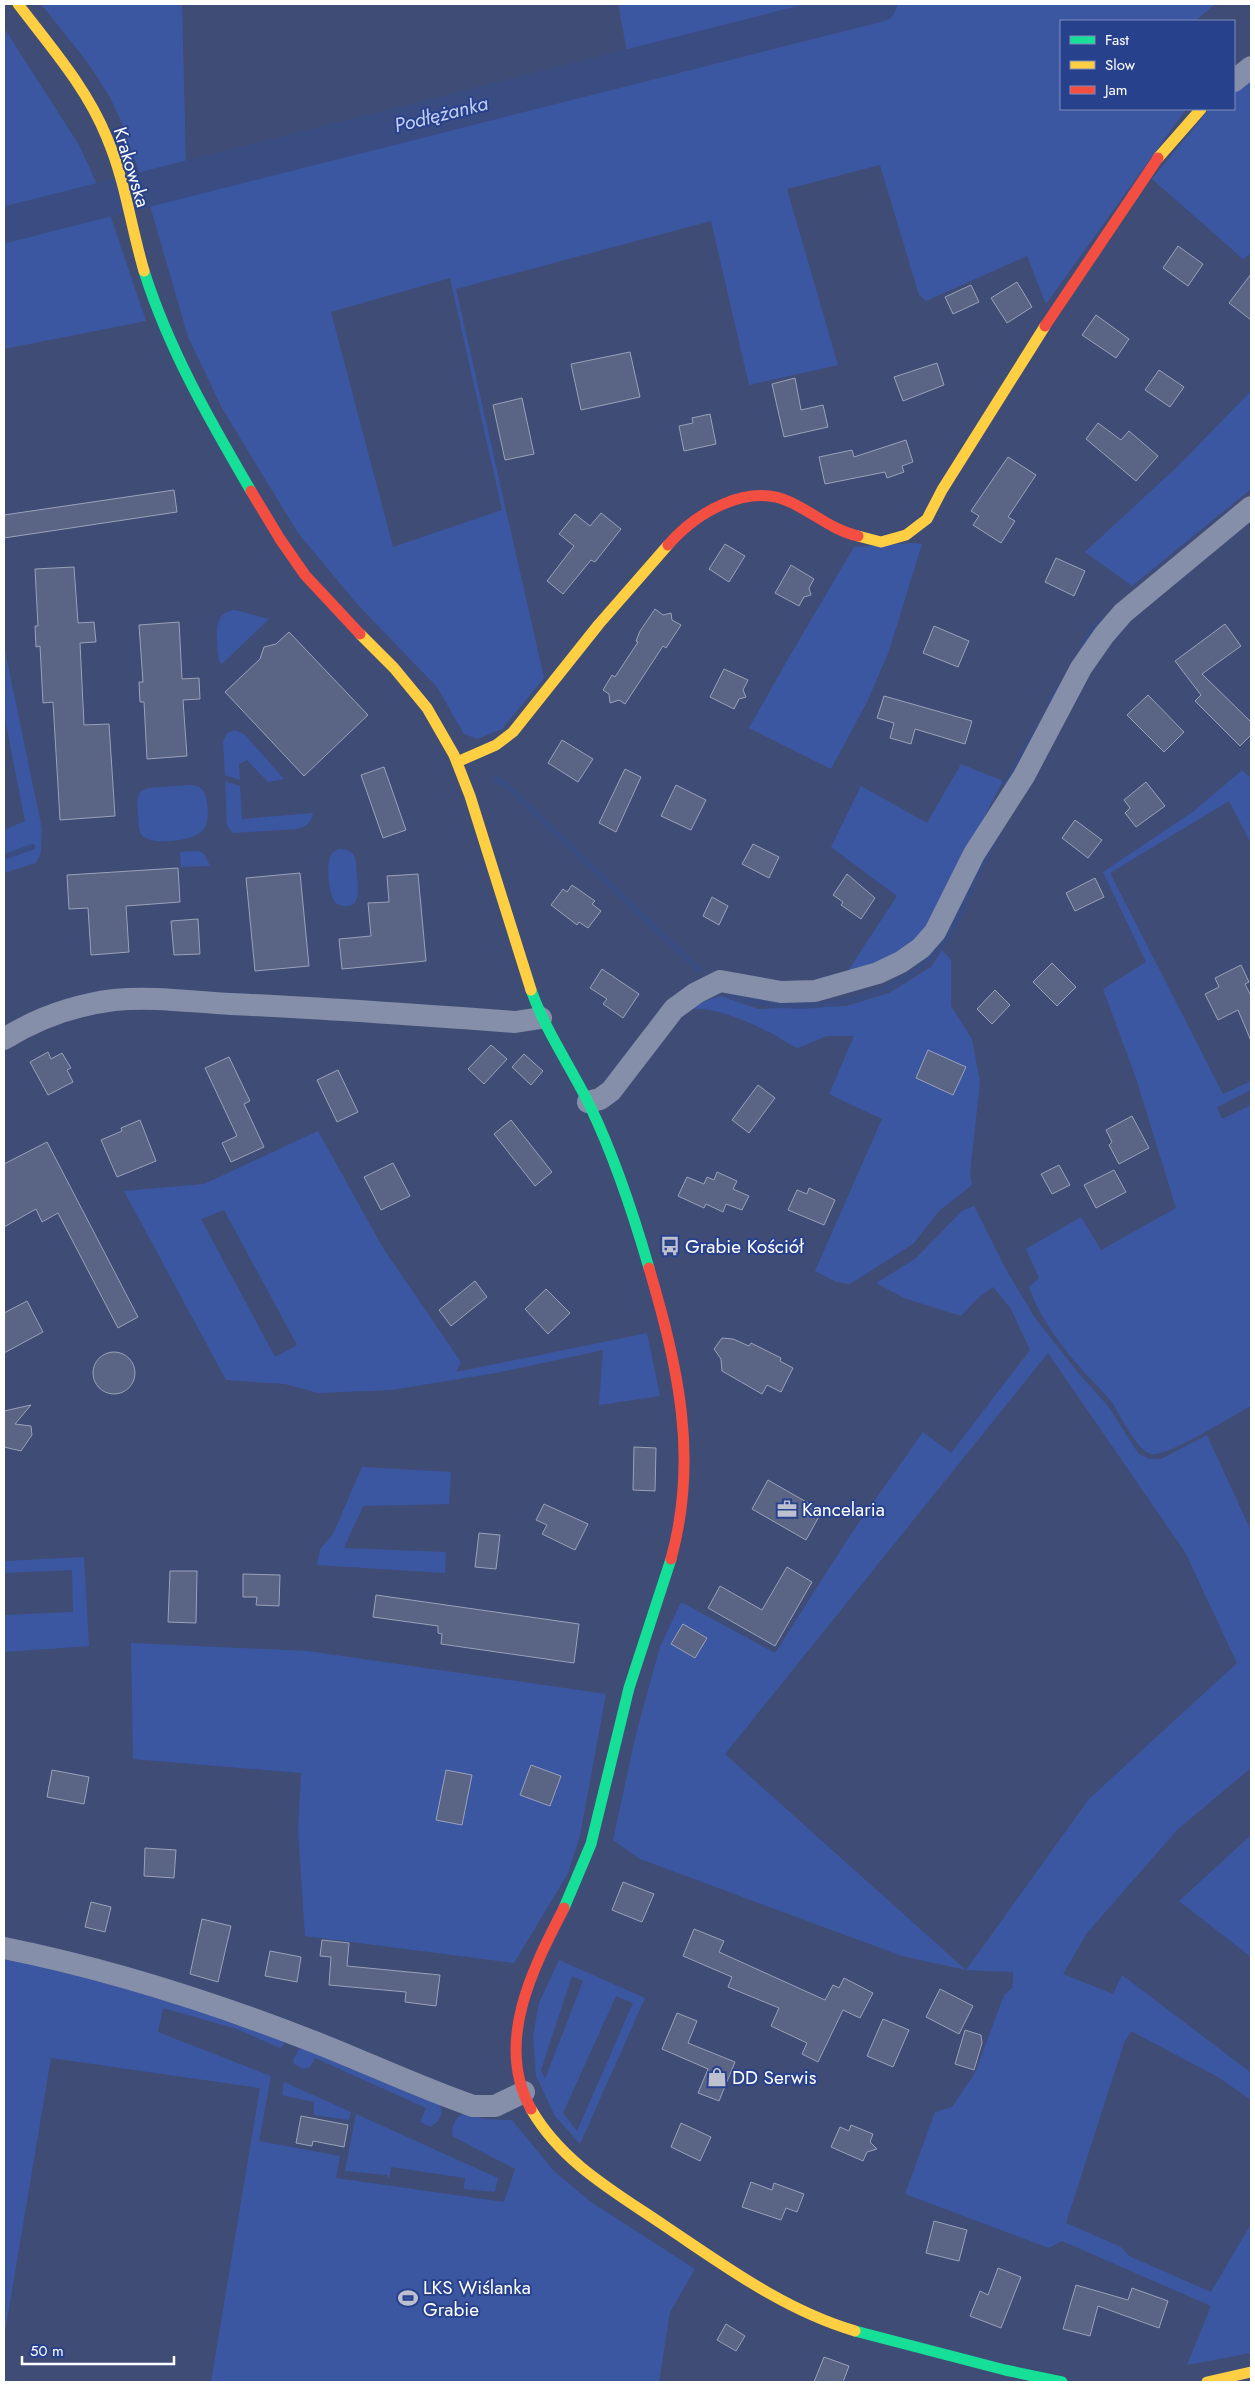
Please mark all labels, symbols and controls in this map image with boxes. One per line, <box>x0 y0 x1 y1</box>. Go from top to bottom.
legend <box>1060 20 1235 110</box>
text: Fast <box>1105 29 1129 51</box>
text: Slow <box>1105 54 1136 76</box>
text: Jam <box>1103 79 1128 101</box>
water label: Podłężanka <box>391 89 491 140</box>
street label: Krakowska <box>107 124 157 211</box>
place label: Grabie Kościół <box>685 1233 804 1260</box>
bus stop icon: Grabie Kościół <box>659 1235 681 1257</box>
place label: Kancelaria <box>802 1496 885 1523</box>
office icon: Kancelaria <box>776 1498 798 1520</box>
place label: DD Serwis <box>732 2064 817 2091</box>
shop icon: DD Serwis <box>706 2066 728 2088</box>
place label: LKS Wiślanka Grabie <box>423 2274 531 2323</box>
sports icon: LKS Wiślanka Grabie <box>397 2287 419 2309</box>
scale bar <box>22 2334 175 2366</box>
text: 50 m <box>30 2340 64 2362</box>

